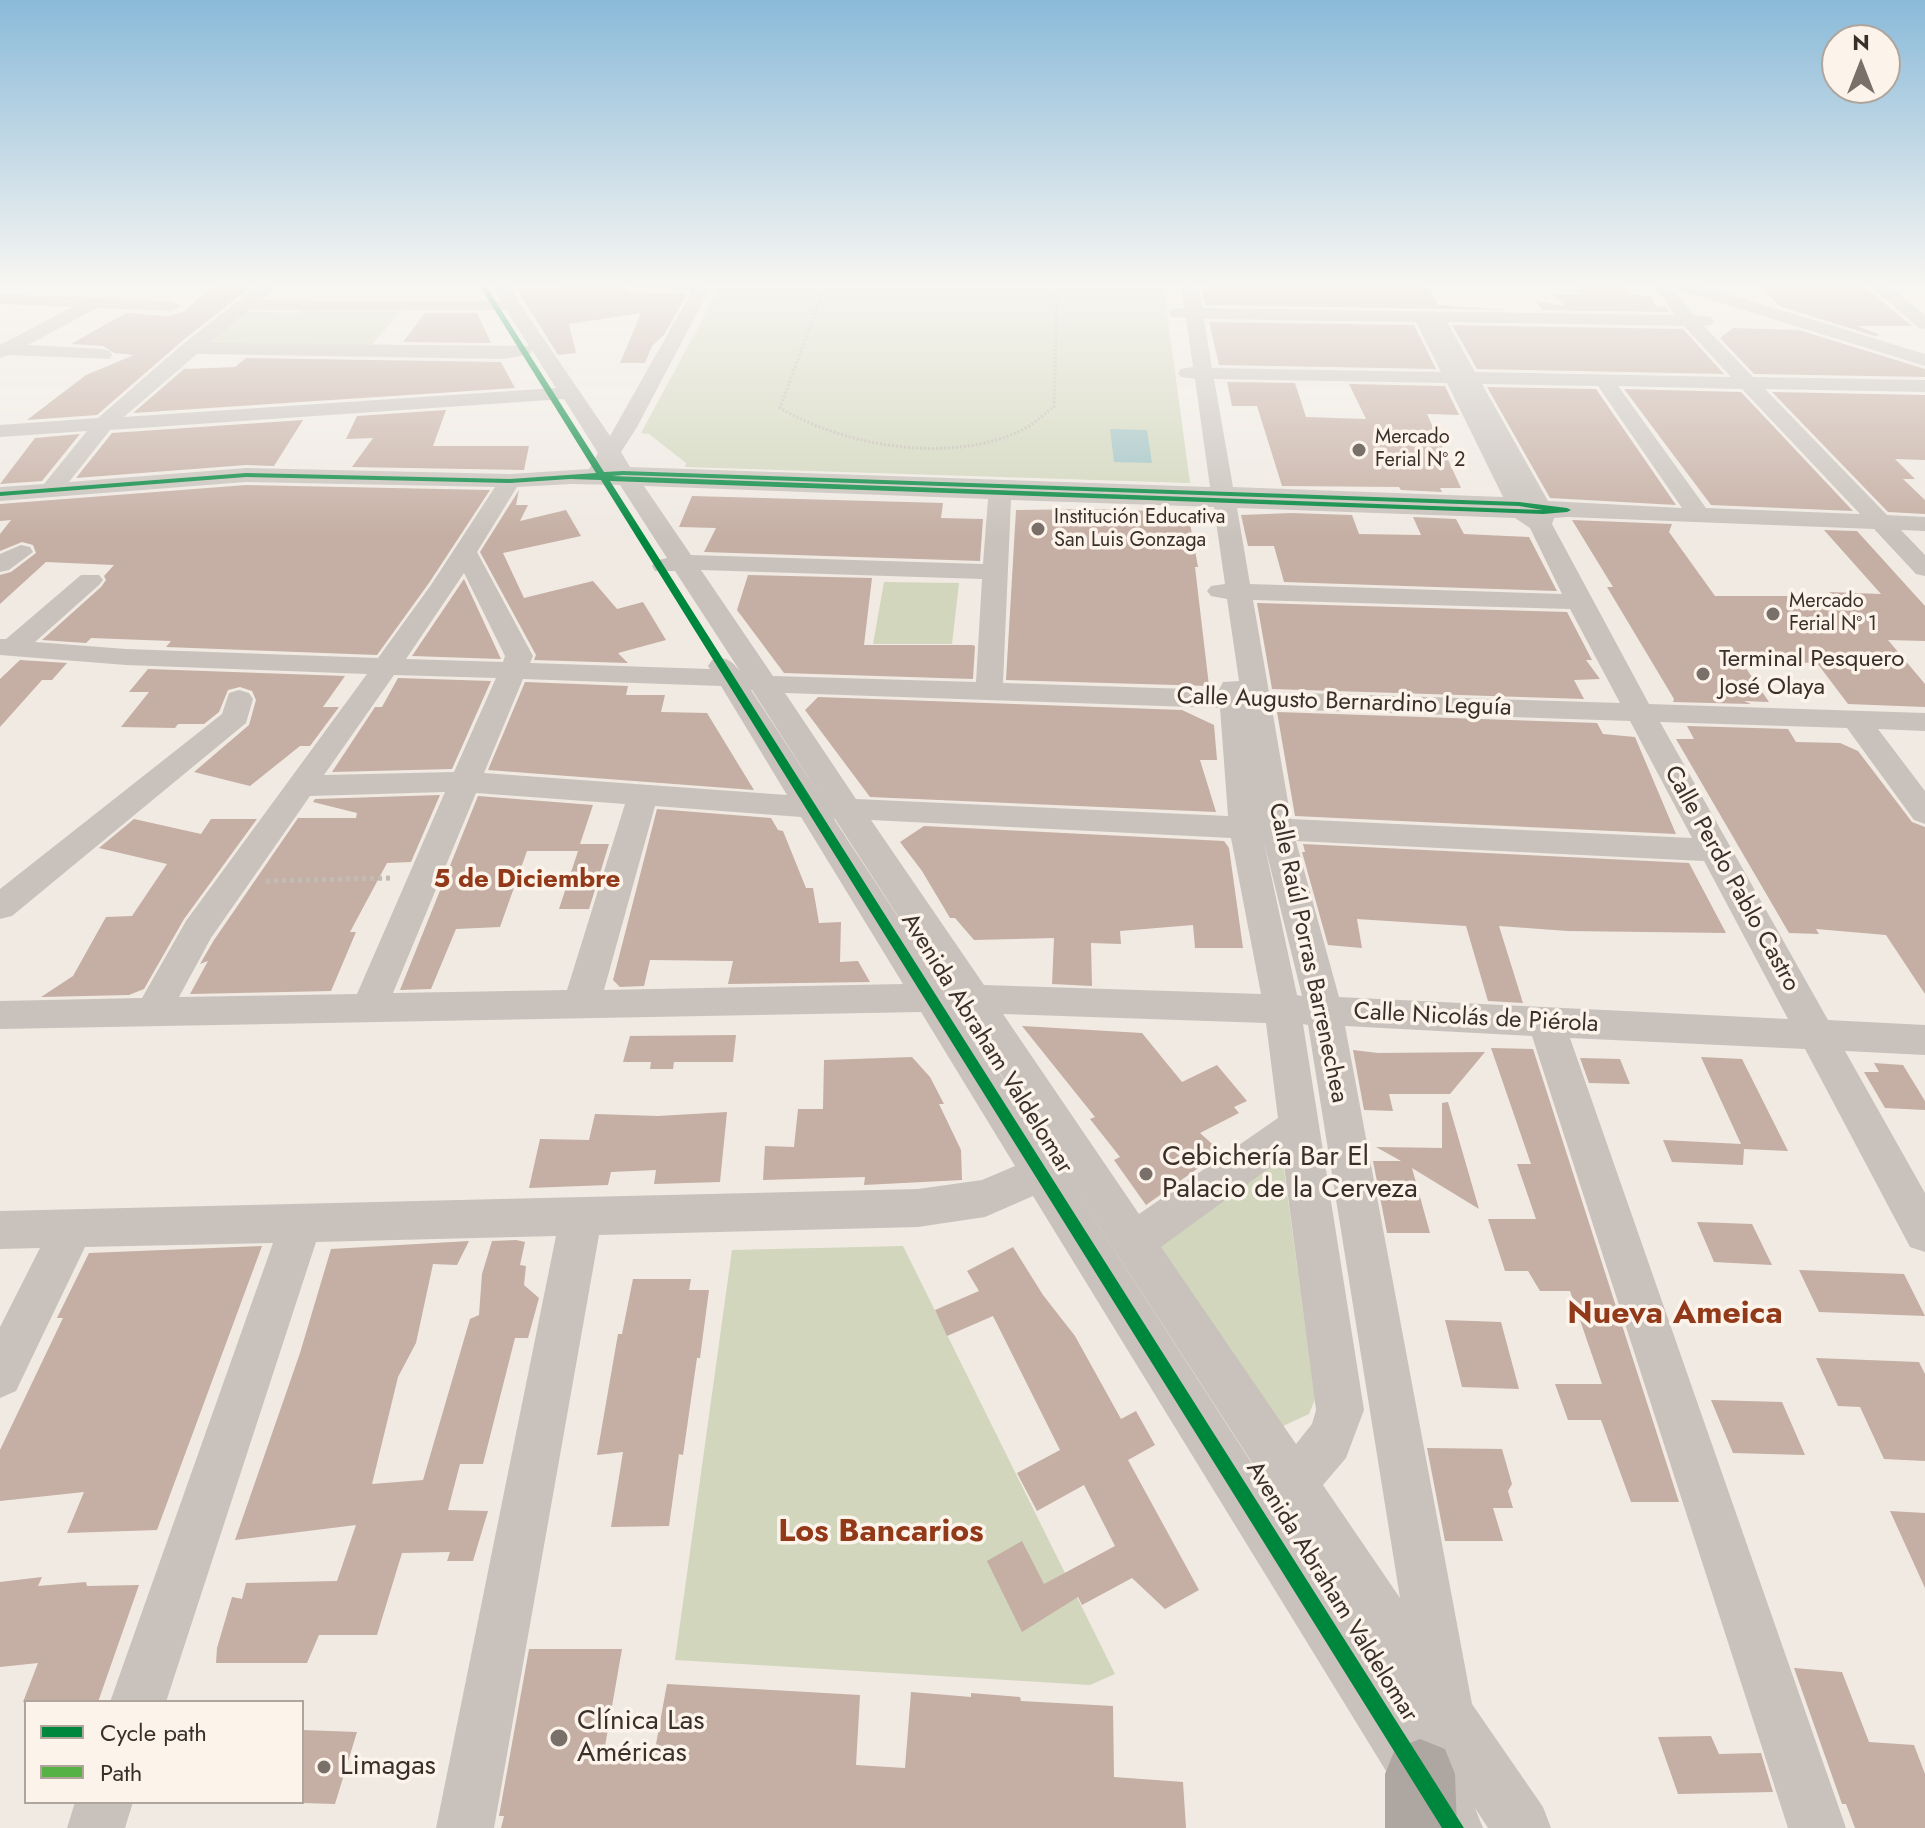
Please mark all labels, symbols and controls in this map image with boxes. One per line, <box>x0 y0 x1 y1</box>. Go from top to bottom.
north arrow <box>1821 24 1901 104</box>
text: N <box>1852 26 1870 58</box>
place label: Mercado Ferial Nº 2 <box>1375 426 1465 473</box>
marker: Mercado Ferial Nº 2 <box>1350 441 1368 459</box>
place label: Institución Educativa San Luis Gonzaga <box>1054 506 1225 553</box>
marker: Institución Educativa San Luis Gonzaga <box>1029 520 1047 538</box>
place label: Mercado Ferial Nº 1 <box>1789 590 1877 637</box>
marker: Mercado Ferial Nº 1 <box>1764 605 1782 623</box>
place label: Terminal Pesquero José Olaya <box>1719 646 1904 702</box>
marker: Terminal Pesquero José Olaya <box>1694 665 1712 683</box>
street label: Calle Augusto Bernardino Leguía <box>1176 683 1512 723</box>
street label: Calle Perdo Pablo Castro <box>1657 761 1805 997</box>
street label: Calle Raúl Porras Barrenechea <box>1261 801 1353 1105</box>
district label: 5 de Diciembre <box>433 865 621 897</box>
street label: Avenida Abraham Valdelomar <box>894 909 1078 1179</box>
street label: Calle Nicolás de Piérola <box>1353 998 1599 1040</box>
place label: Cebichería Bar El Palacio de la Cerveza <box>1162 1141 1418 1207</box>
marker: Cebichería Bar El Palacio de la Cerveza <box>1137 1165 1155 1183</box>
district label: Nueva Ameica <box>1567 1296 1783 1334</box>
street label: Avenida Abraham Valdelomar <box>1239 1457 1423 1727</box>
district label: Los Bancarios <box>778 1514 984 1552</box>
legend <box>24 1700 304 1804</box>
place label: Clínica Las Américas <box>577 1705 704 1771</box>
text: Cycle path <box>100 1715 207 1750</box>
marker: Clínica Las Américas <box>548 1727 570 1749</box>
place label: Limagas <box>340 1750 436 1784</box>
text: Path <box>100 1755 142 1790</box>
marker: Limagas <box>315 1758 333 1776</box>

